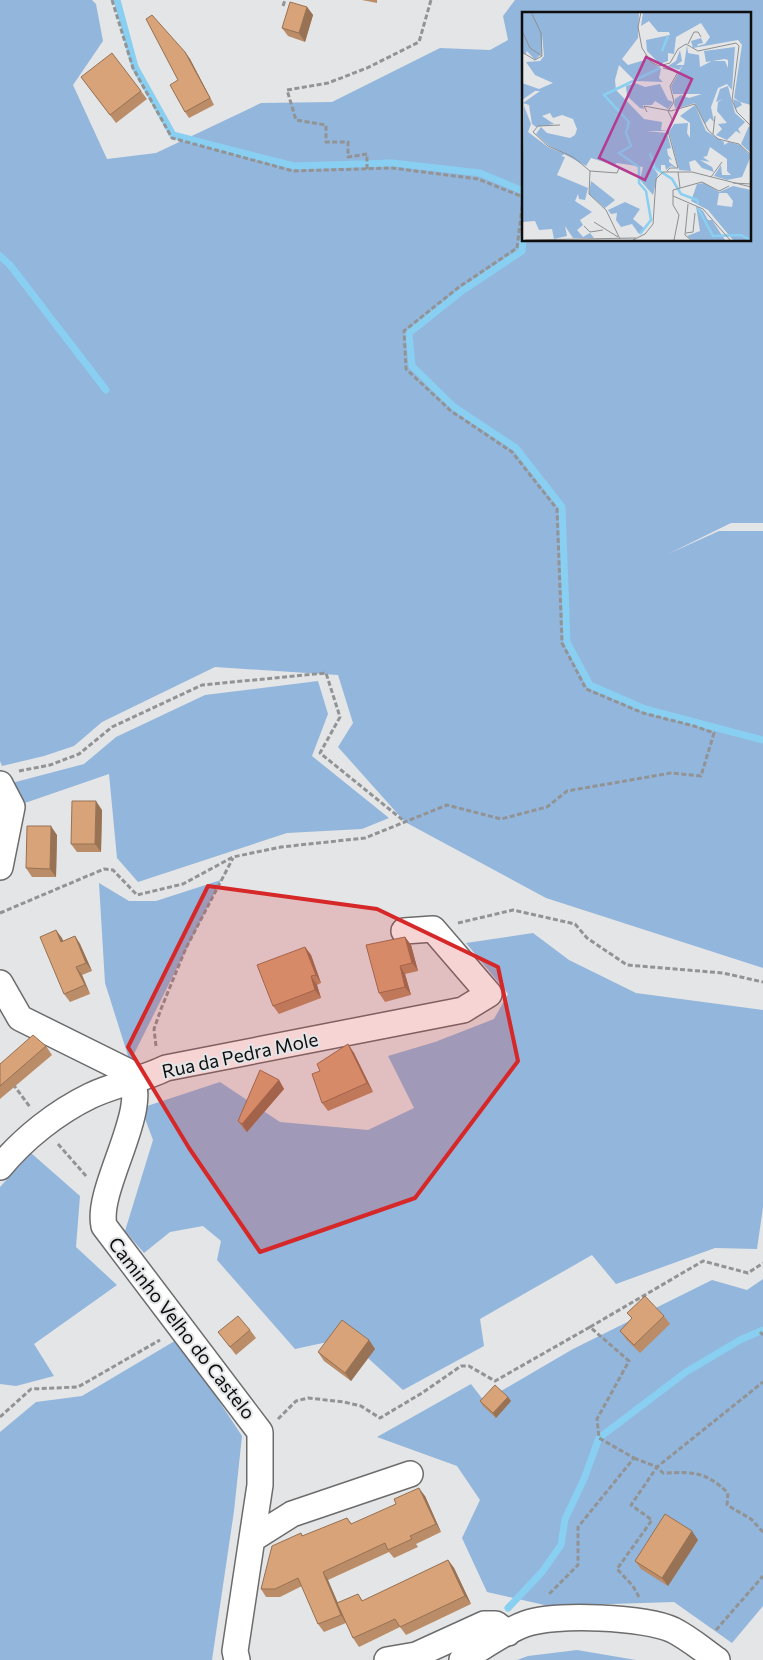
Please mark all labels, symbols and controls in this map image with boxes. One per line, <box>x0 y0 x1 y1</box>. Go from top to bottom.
inset map <box>522 12 750 241</box>
street label: Rua da Pedra Mole <box>160 1027 320 1082</box>
street label: Caminho Velho do Castelo <box>104 1232 261 1423</box>

